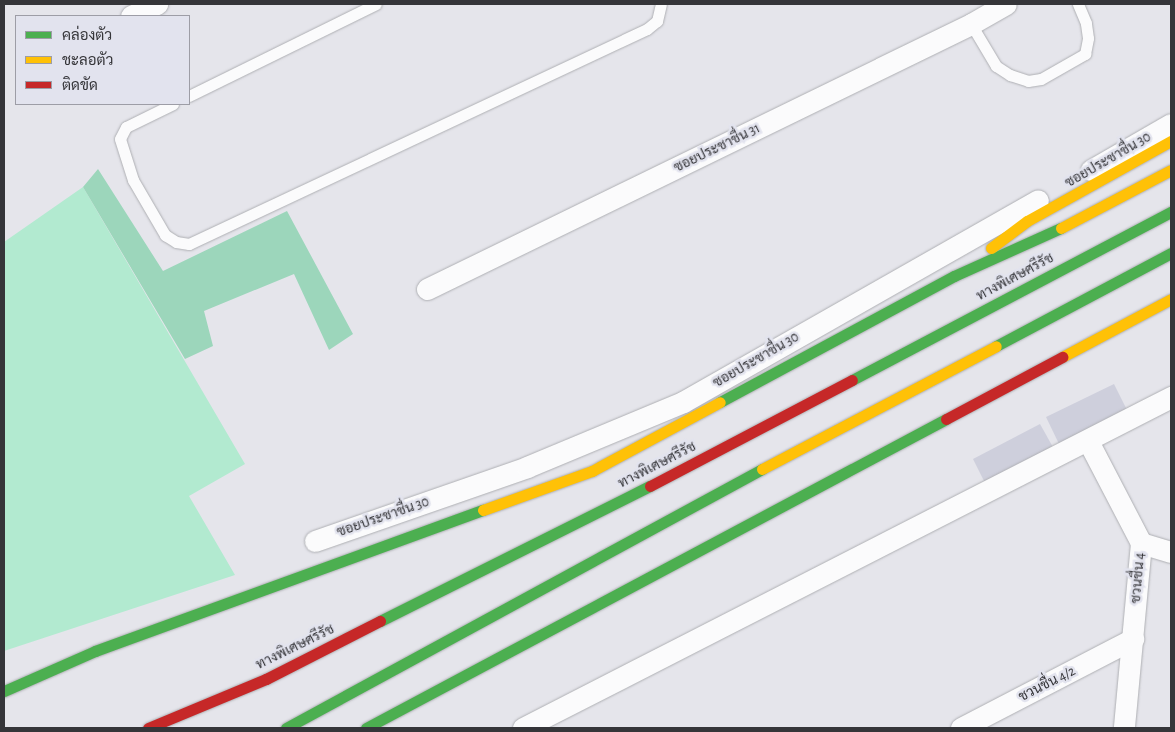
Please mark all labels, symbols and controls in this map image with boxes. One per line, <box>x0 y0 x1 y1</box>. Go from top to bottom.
legend <box>15 15 190 105</box>
text: คล่องตัว <box>62 28 112 43</box>
text: ชะลอตัว <box>62 53 113 68</box>
text: ติดขัด <box>62 78 98 93</box>
street label: ซอยประชาชื่น 31 <box>671 120 763 176</box>
street label: ซอยประชาชื่น 30 <box>1062 129 1154 191</box>
street label: ทางพิเศษศรีรัช <box>973 250 1057 304</box>
street label: ซอยประชาชื่น 30 <box>710 329 802 391</box>
street label: ทางพิเศษศรีรัช <box>615 438 699 492</box>
street label: ซอยประชาชื่น 30 <box>335 493 431 541</box>
street label: ชวนชื่น 4 <box>1127 552 1149 604</box>
street label: ทางพิเศษศรีรัช <box>253 621 337 673</box>
street label: ชวนชื่น 4/2 <box>1016 663 1078 705</box>

